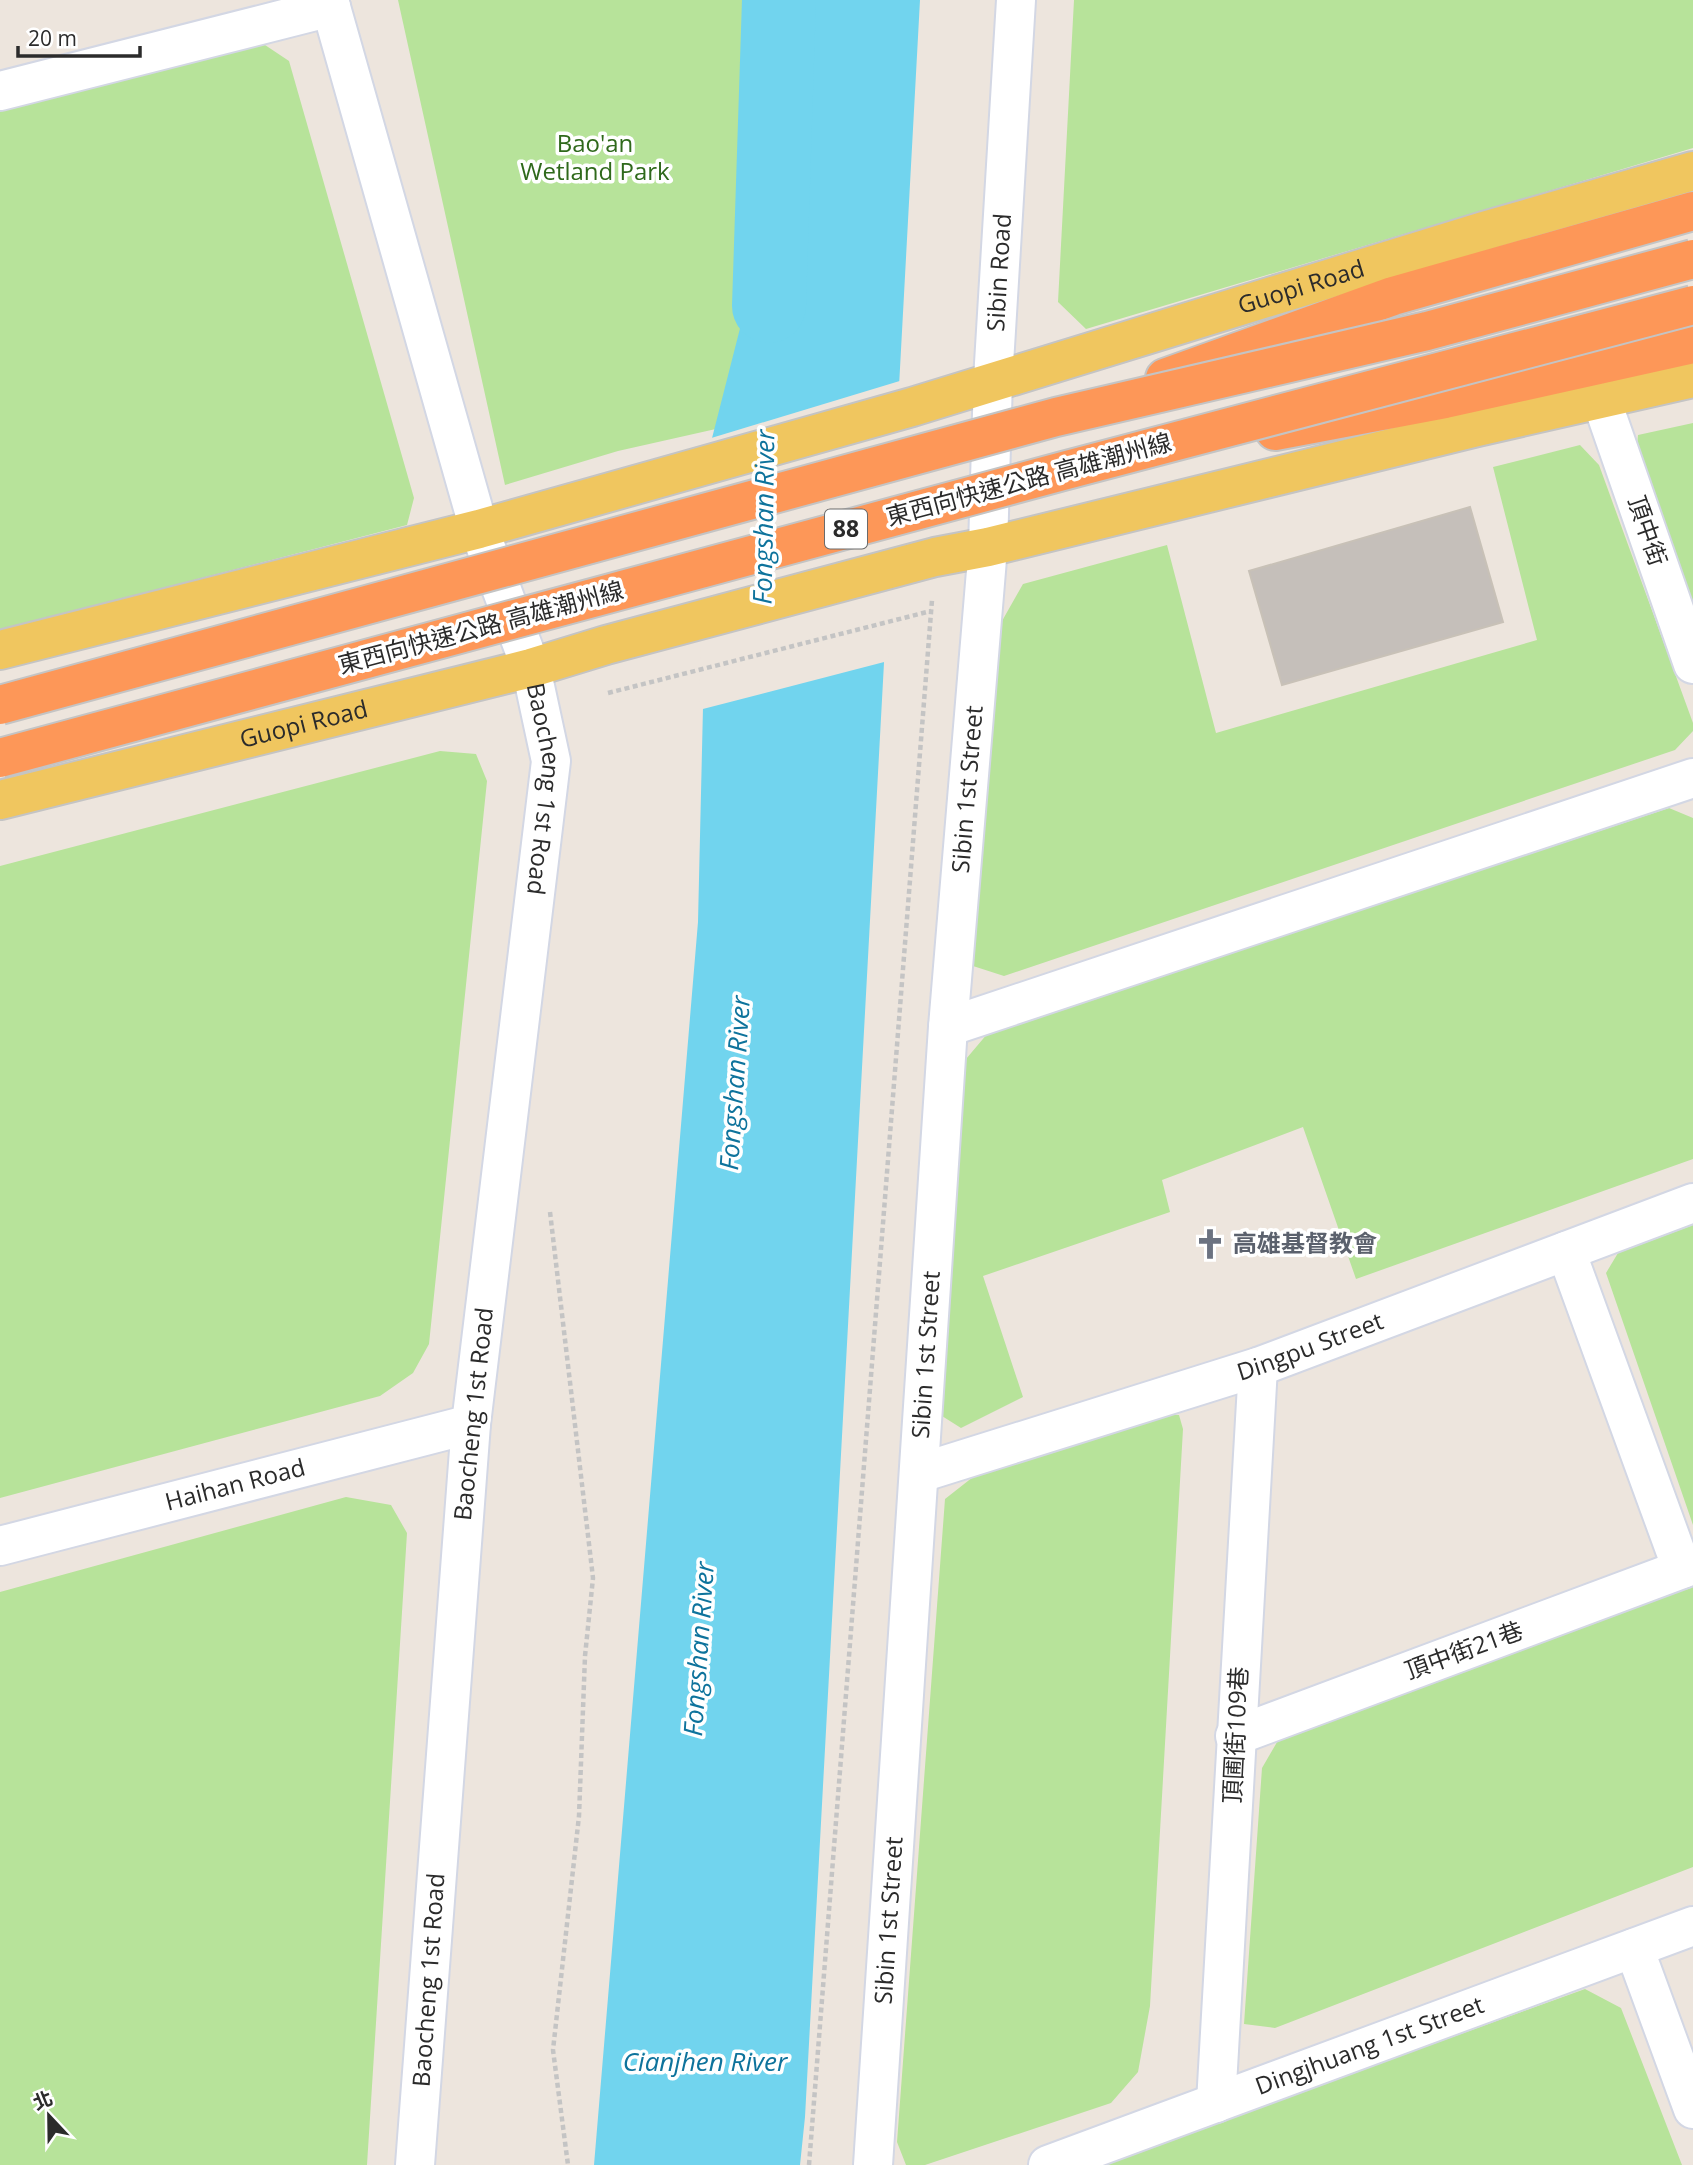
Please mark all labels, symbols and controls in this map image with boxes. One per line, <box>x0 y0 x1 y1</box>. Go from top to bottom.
scale bar <box>18 14 140 58</box>
text: 20 m <box>28 24 77 52</box>
park label: Bao'an Wetland Park <box>520 126 670 187</box>
street label: Sibin Road <box>978 212 1018 332</box>
street label: Guopi Road <box>1233 251 1368 321</box>
street label: 東西向快速公路 高雄潮州線 <box>882 425 1175 533</box>
water label: Fongshan River <box>743 428 783 605</box>
street label: 頂中街 <box>1621 491 1676 570</box>
road number: 88 <box>825 509 867 548</box>
street label: 東西向快速公路 高雄潮州線 <box>334 573 627 681</box>
street label: Baocheng 1st Road <box>520 679 569 897</box>
street label: Guopi Road <box>236 691 371 755</box>
street label: Sibin 1st Street <box>943 704 990 874</box>
water label: Fongshan River <box>710 993 758 1171</box>
place label: 高雄基督教會 <box>1233 1226 1377 1259</box>
church icon: 高雄基督教會 <box>1193 1227 1227 1261</box>
street label: Sibin 1st Street <box>903 1270 947 1440</box>
street label: Dingpu Street <box>1232 1303 1388 1388</box>
street label: Baocheng 1st Road <box>445 1306 500 1522</box>
street label: Haihan Road <box>161 1450 308 1518</box>
water label: Fongshan River <box>674 1559 722 1737</box>
street label: 頂中街21巷 <box>1400 1613 1527 1686</box>
street label: 頂圃街109巷 <box>1214 1666 1255 1804</box>
street label: Sibin 1st Street <box>866 1836 910 2005</box>
street label: Baocheng 1st Road <box>404 1872 451 2088</box>
street label: Dingjhuang 1st Street <box>1250 1987 1488 2102</box>
water label: Cianjhen River <box>623 2043 789 2079</box>
north arrow <box>14 2081 84 2151</box>
text: 北 <box>29 2085 56 2116</box>

